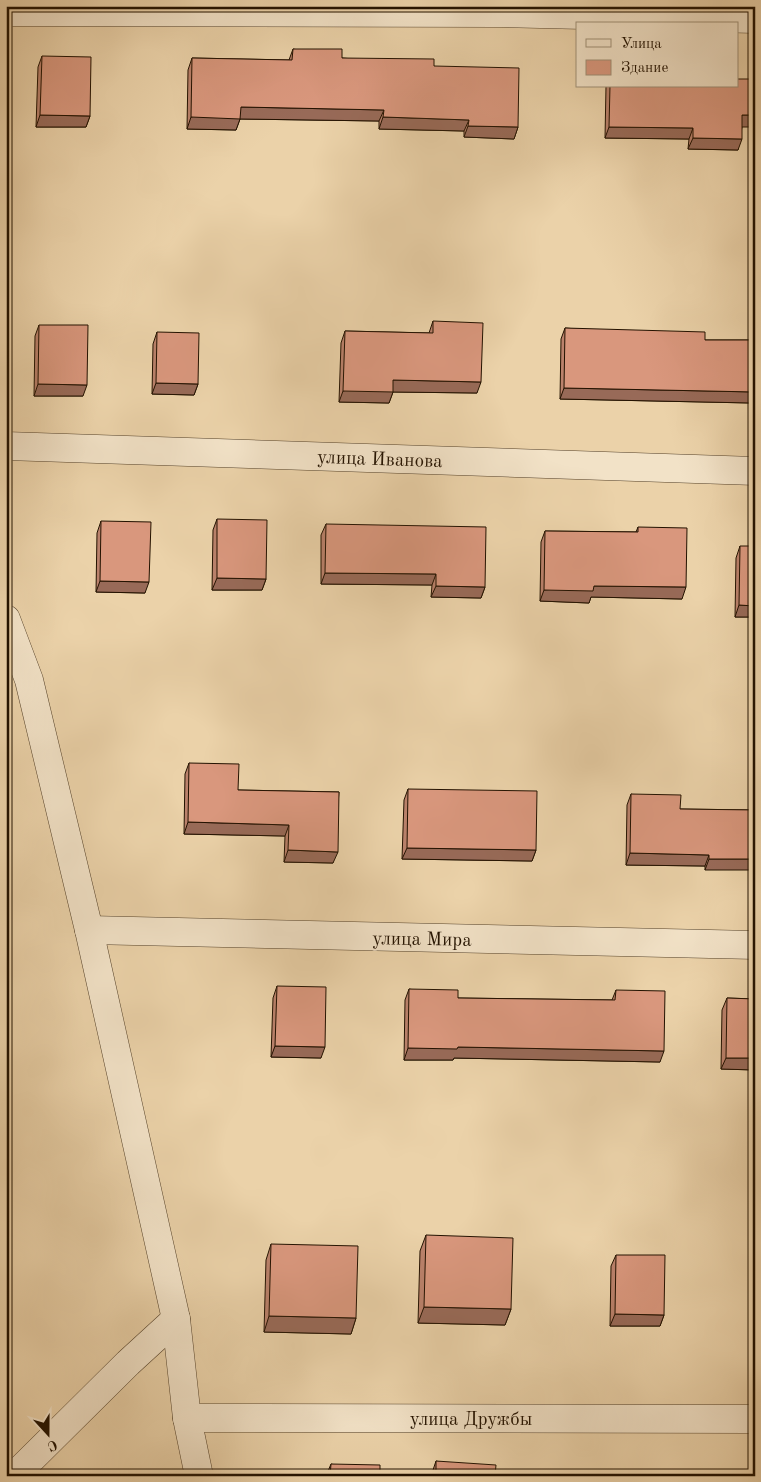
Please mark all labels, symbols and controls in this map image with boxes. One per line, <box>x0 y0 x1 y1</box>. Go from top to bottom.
legend <box>576 22 738 88</box>
text: Улица <box>621 37 662 52</box>
text: Здание <box>621 61 668 76</box>
street label: улица Иванова <box>317 449 444 472</box>
street label: улица Мира <box>372 930 472 951</box>
north arrow <box>22 1410 72 1460</box>
street label: улица Дружбы <box>410 1411 532 1430</box>
text: С <box>45 1437 59 1453</box>

